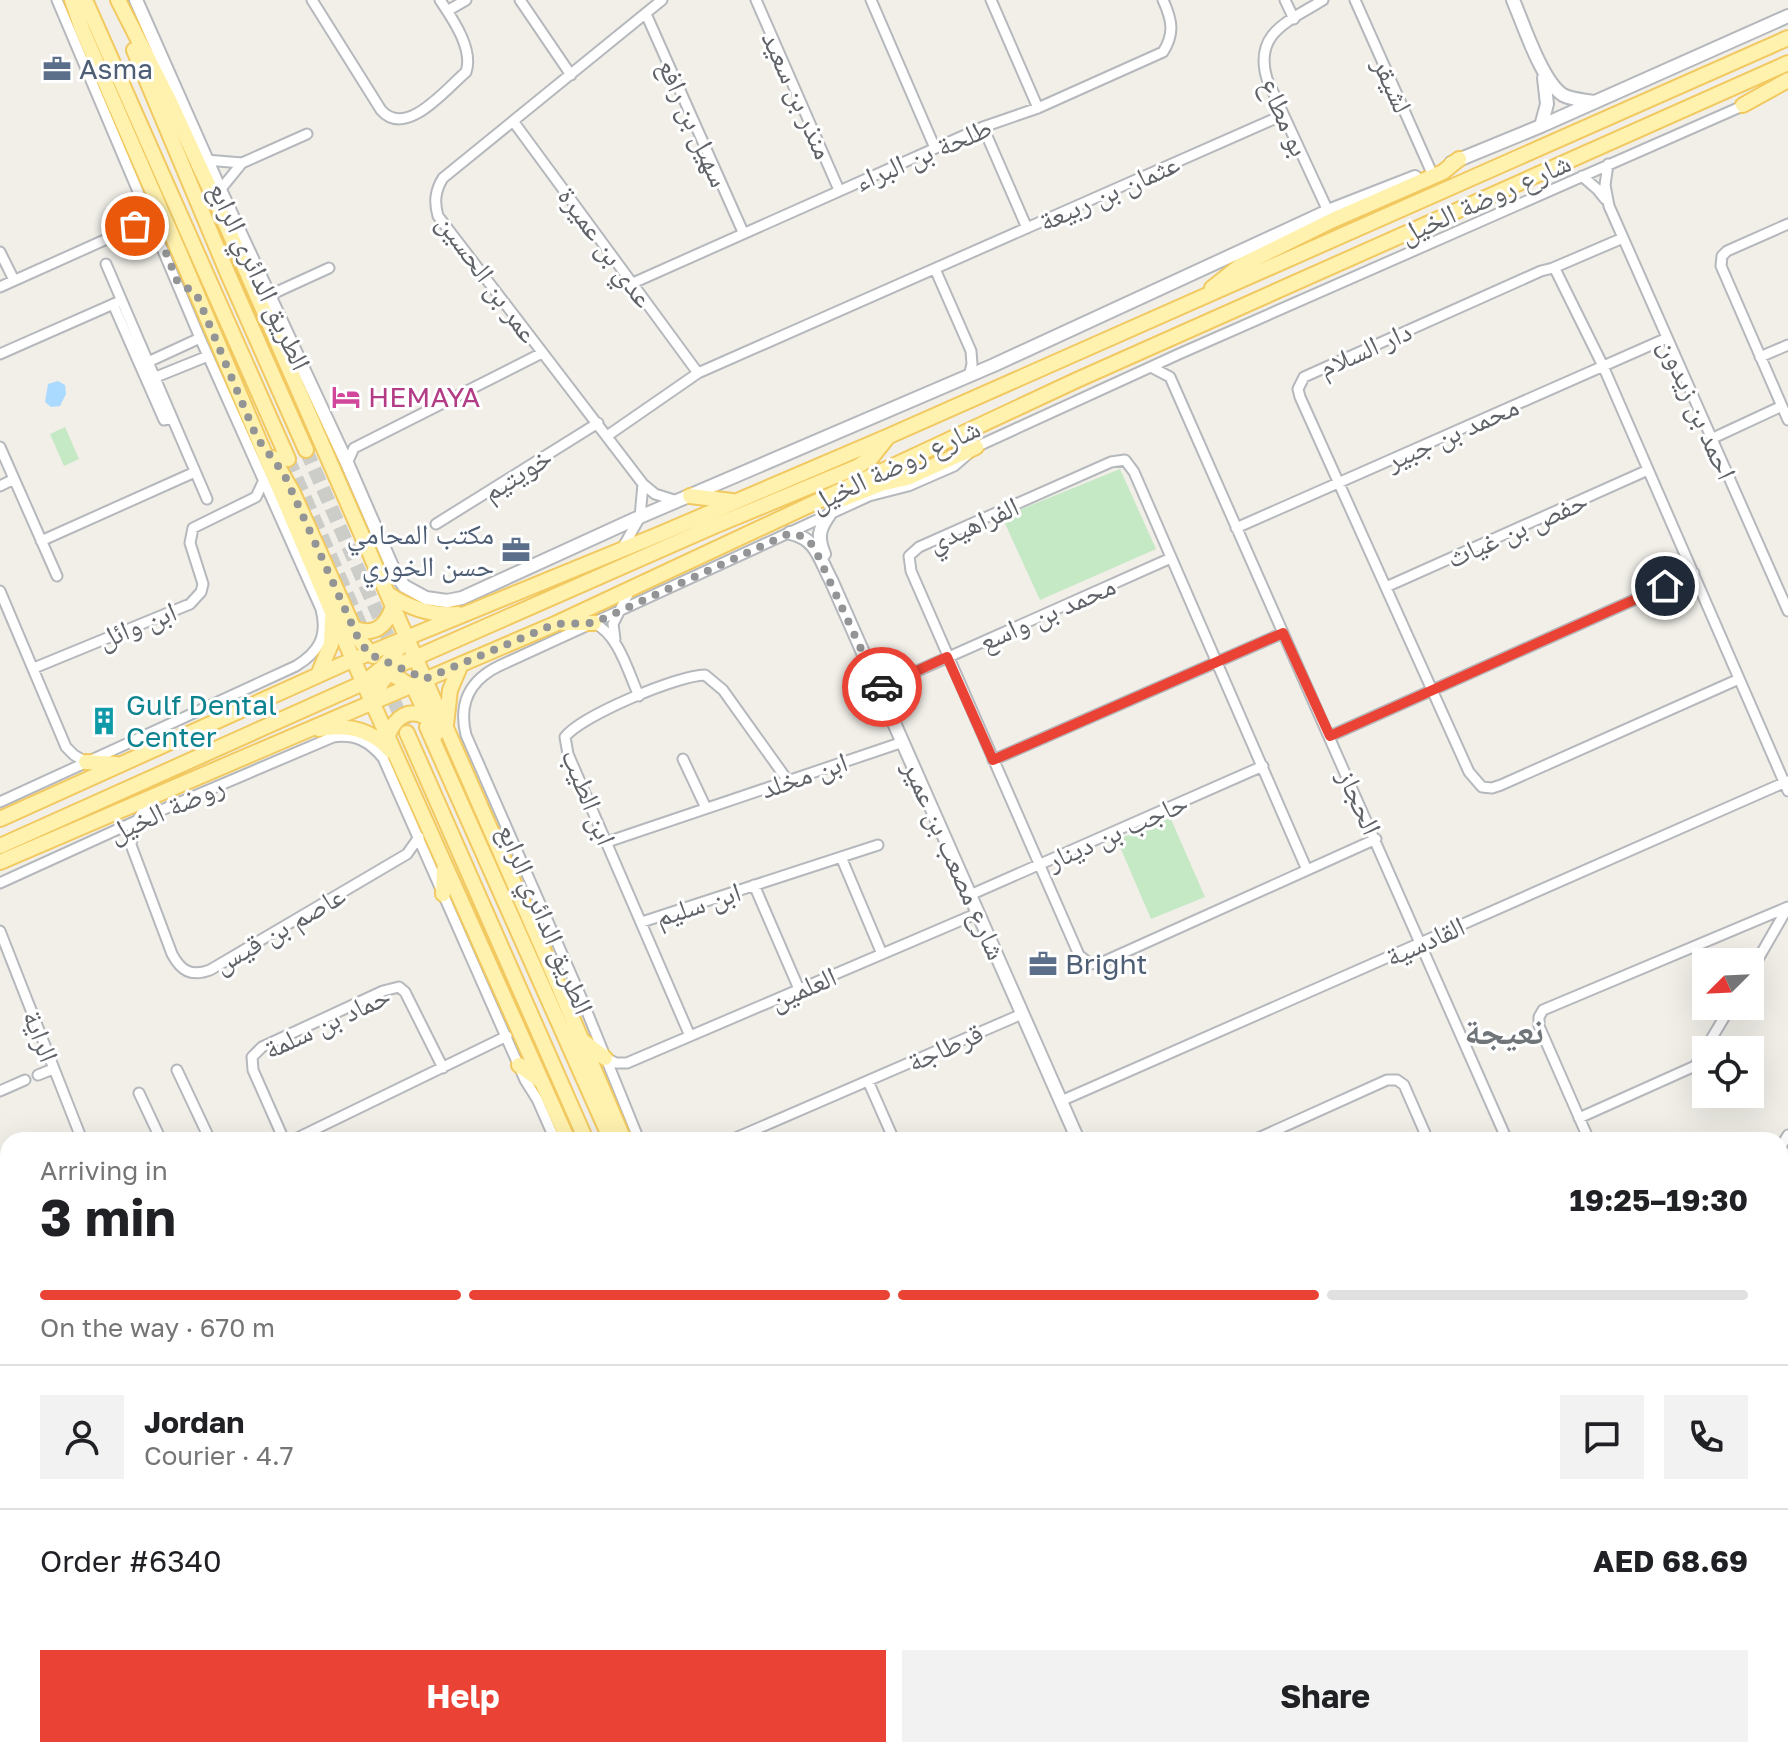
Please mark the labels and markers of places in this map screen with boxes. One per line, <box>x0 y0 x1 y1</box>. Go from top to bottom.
place label: Asma <box>79 52 153 85</box>
office icon: Asma <box>42 54 72 84</box>
pin <box>101 192 169 260</box>
place label: HEMAYA <box>368 380 481 413</box>
hotel icon: HEMAYA <box>331 382 361 412</box>
place label: مكتب المحامي حسن الخوري <box>347 517 494 589</box>
office icon: مكتب المحامي حسن الخوري <box>501 535 531 565</box>
pin <box>1631 552 1699 620</box>
place label: Gulf Dental Center <box>126 688 277 753</box>
building icon: Gulf Dental Center <box>89 706 119 736</box>
place label: Bright <box>1065 947 1148 980</box>
office icon: Bright <box>1028 949 1058 979</box>

